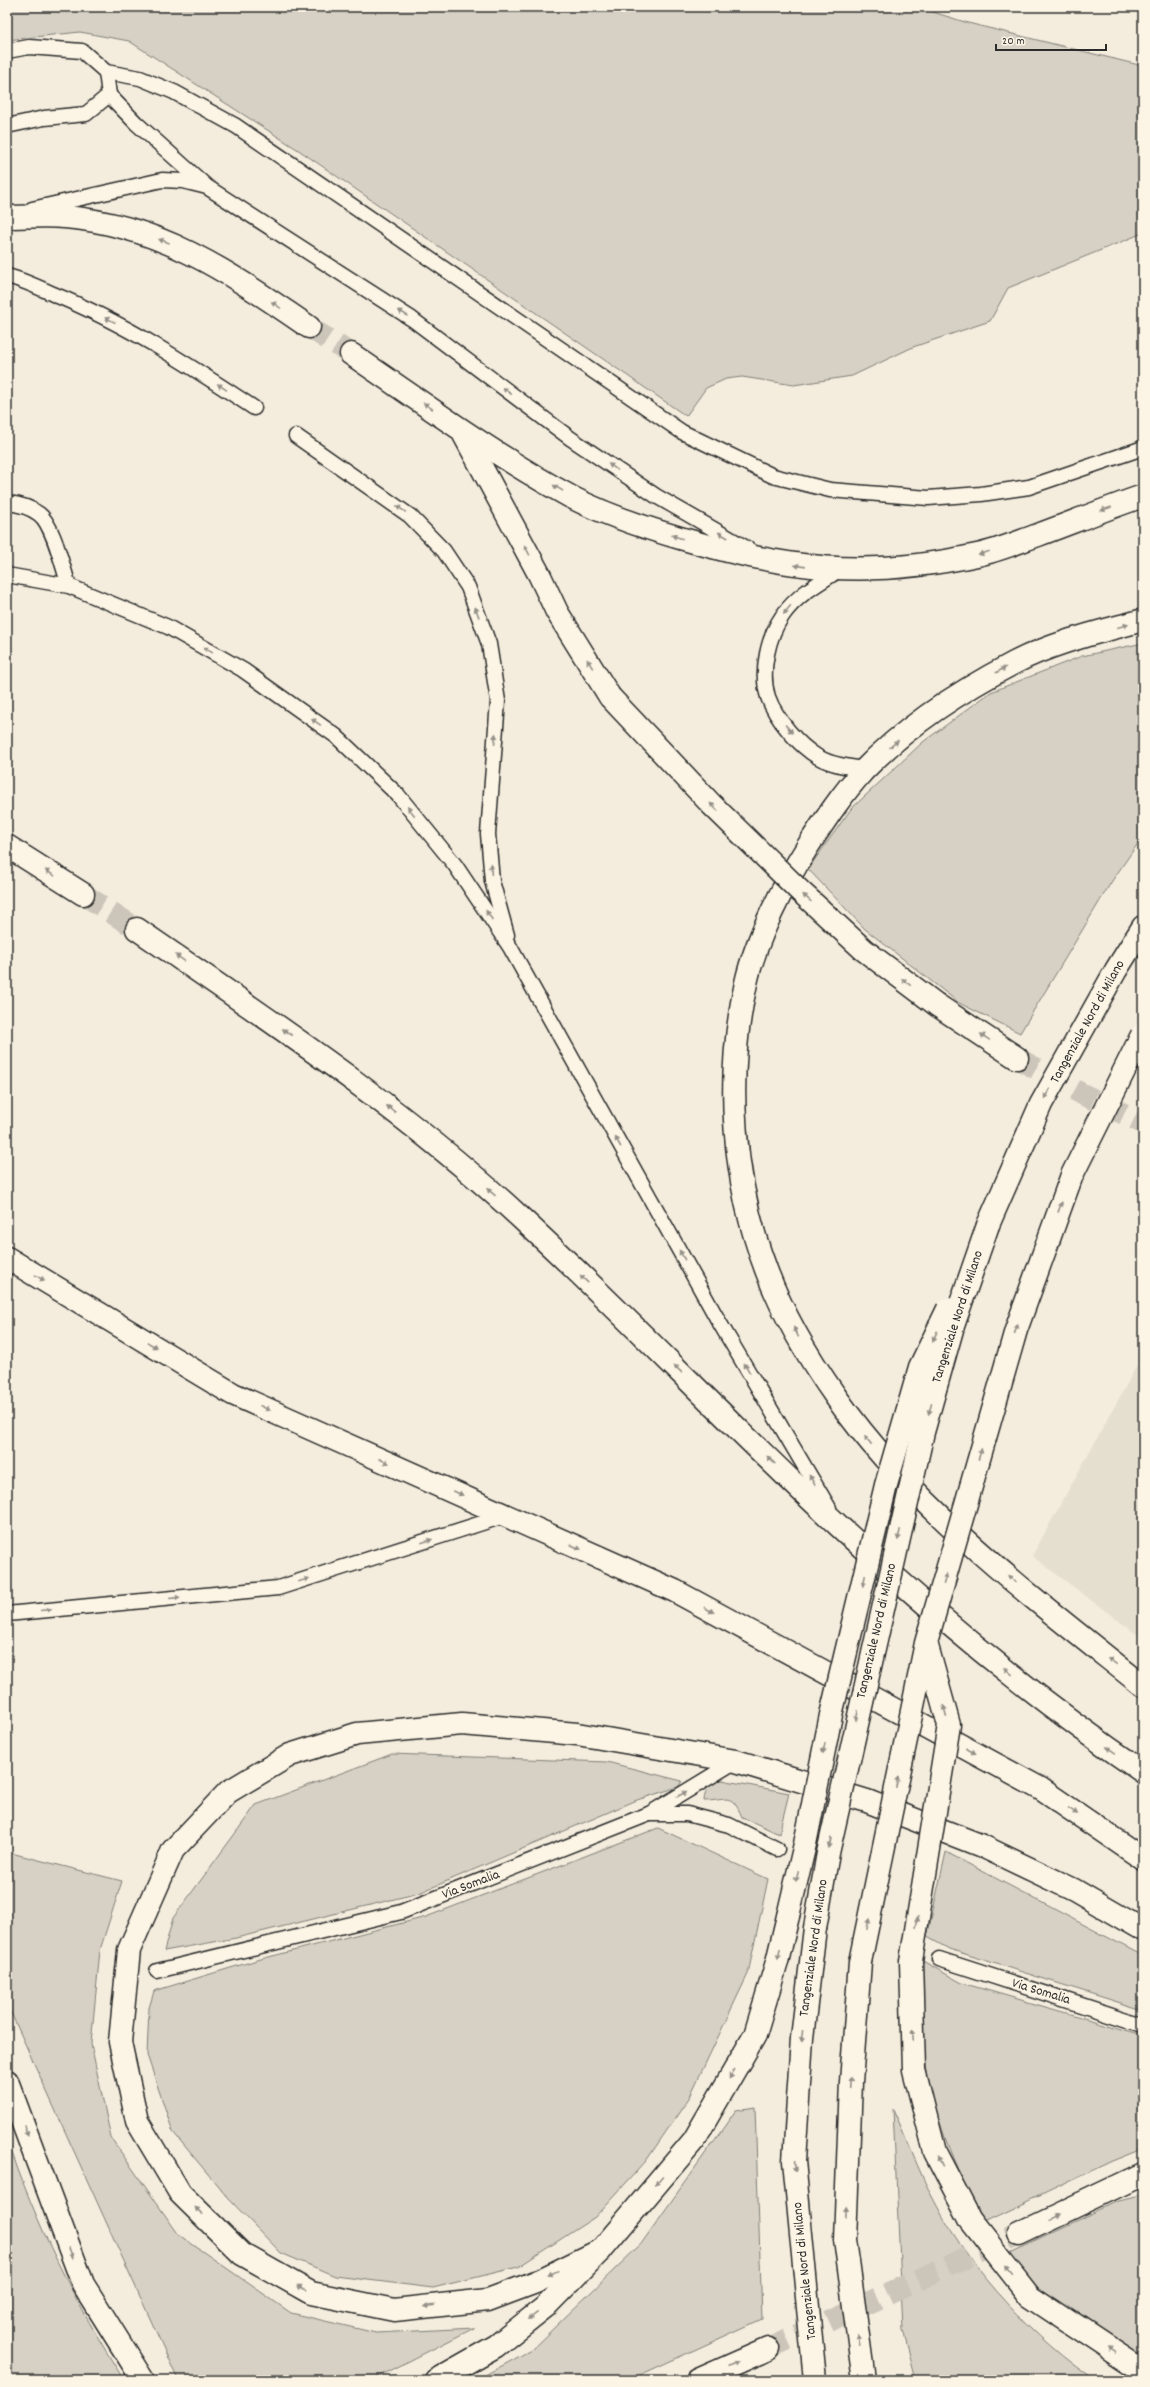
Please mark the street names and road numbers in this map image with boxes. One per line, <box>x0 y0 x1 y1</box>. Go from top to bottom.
street label: Tangenziale Nord di Milano <box>1046 957 1130 1087</box>
street label: Tangenziale Nord di Milano <box>927 1248 989 1386</box>
street label: Tangenziale Nord di Milano <box>852 1561 902 1701</box>
street label: Via Somalia <box>439 1865 503 1905</box>
street label: Tangenziale Nord di Milano <box>794 1878 834 2018</box>
street label: Via Somalia <box>1009 1974 1073 2010</box>
street label: Tangenziale Nord di Milano <box>788 2201 822 2341</box>

